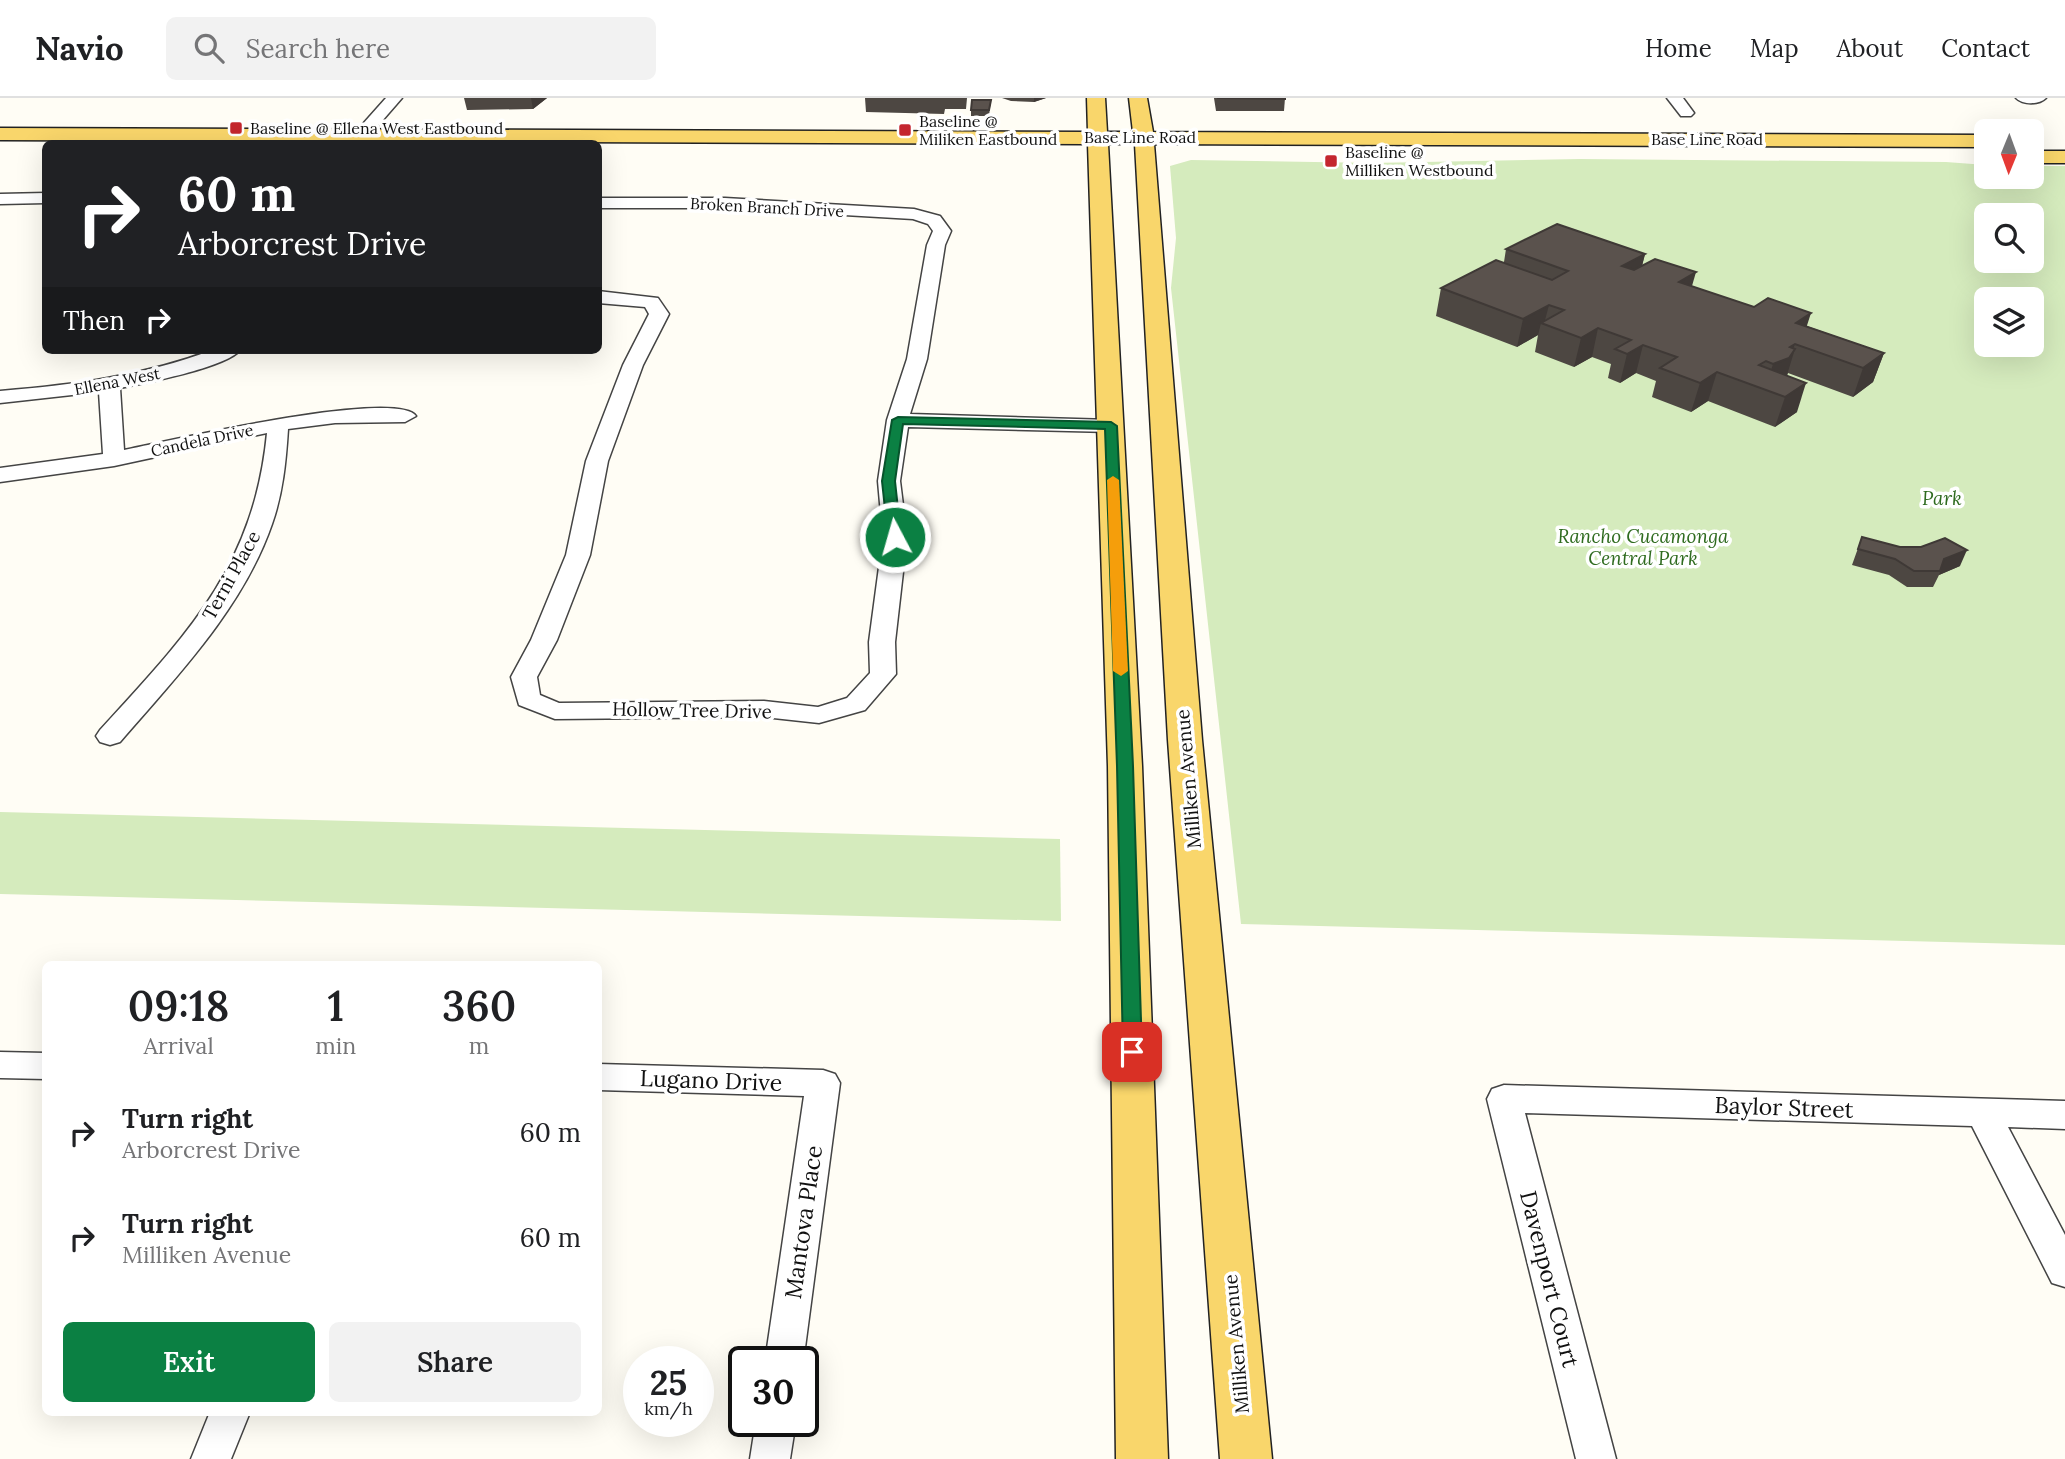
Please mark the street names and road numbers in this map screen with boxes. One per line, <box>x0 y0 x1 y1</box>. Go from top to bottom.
street label: Base Line Road <box>1084 127 1196 147</box>
street label: Base Line Road <box>1651 129 1763 149</box>
street label: Broken Branch Drive <box>690 193 845 221</box>
street label: Ellena West <box>72 363 162 399</box>
street label: Candela Drive <box>149 419 255 461</box>
street label: Terni Place <box>197 526 265 624</box>
street label: Hollow Tree Drive <box>612 697 772 723</box>
street label: Milliken Avenue <box>1170 708 1206 850</box>
street label: Lugano Drive <box>639 1063 783 1097</box>
street label: Baylor Street <box>1714 1090 1854 1124</box>
street label: Mantova Place <box>778 1143 828 1301</box>
street label: Davenport Court <box>1514 1188 1586 1370</box>
street label: Milliken Avenue <box>1218 1273 1254 1415</box>

